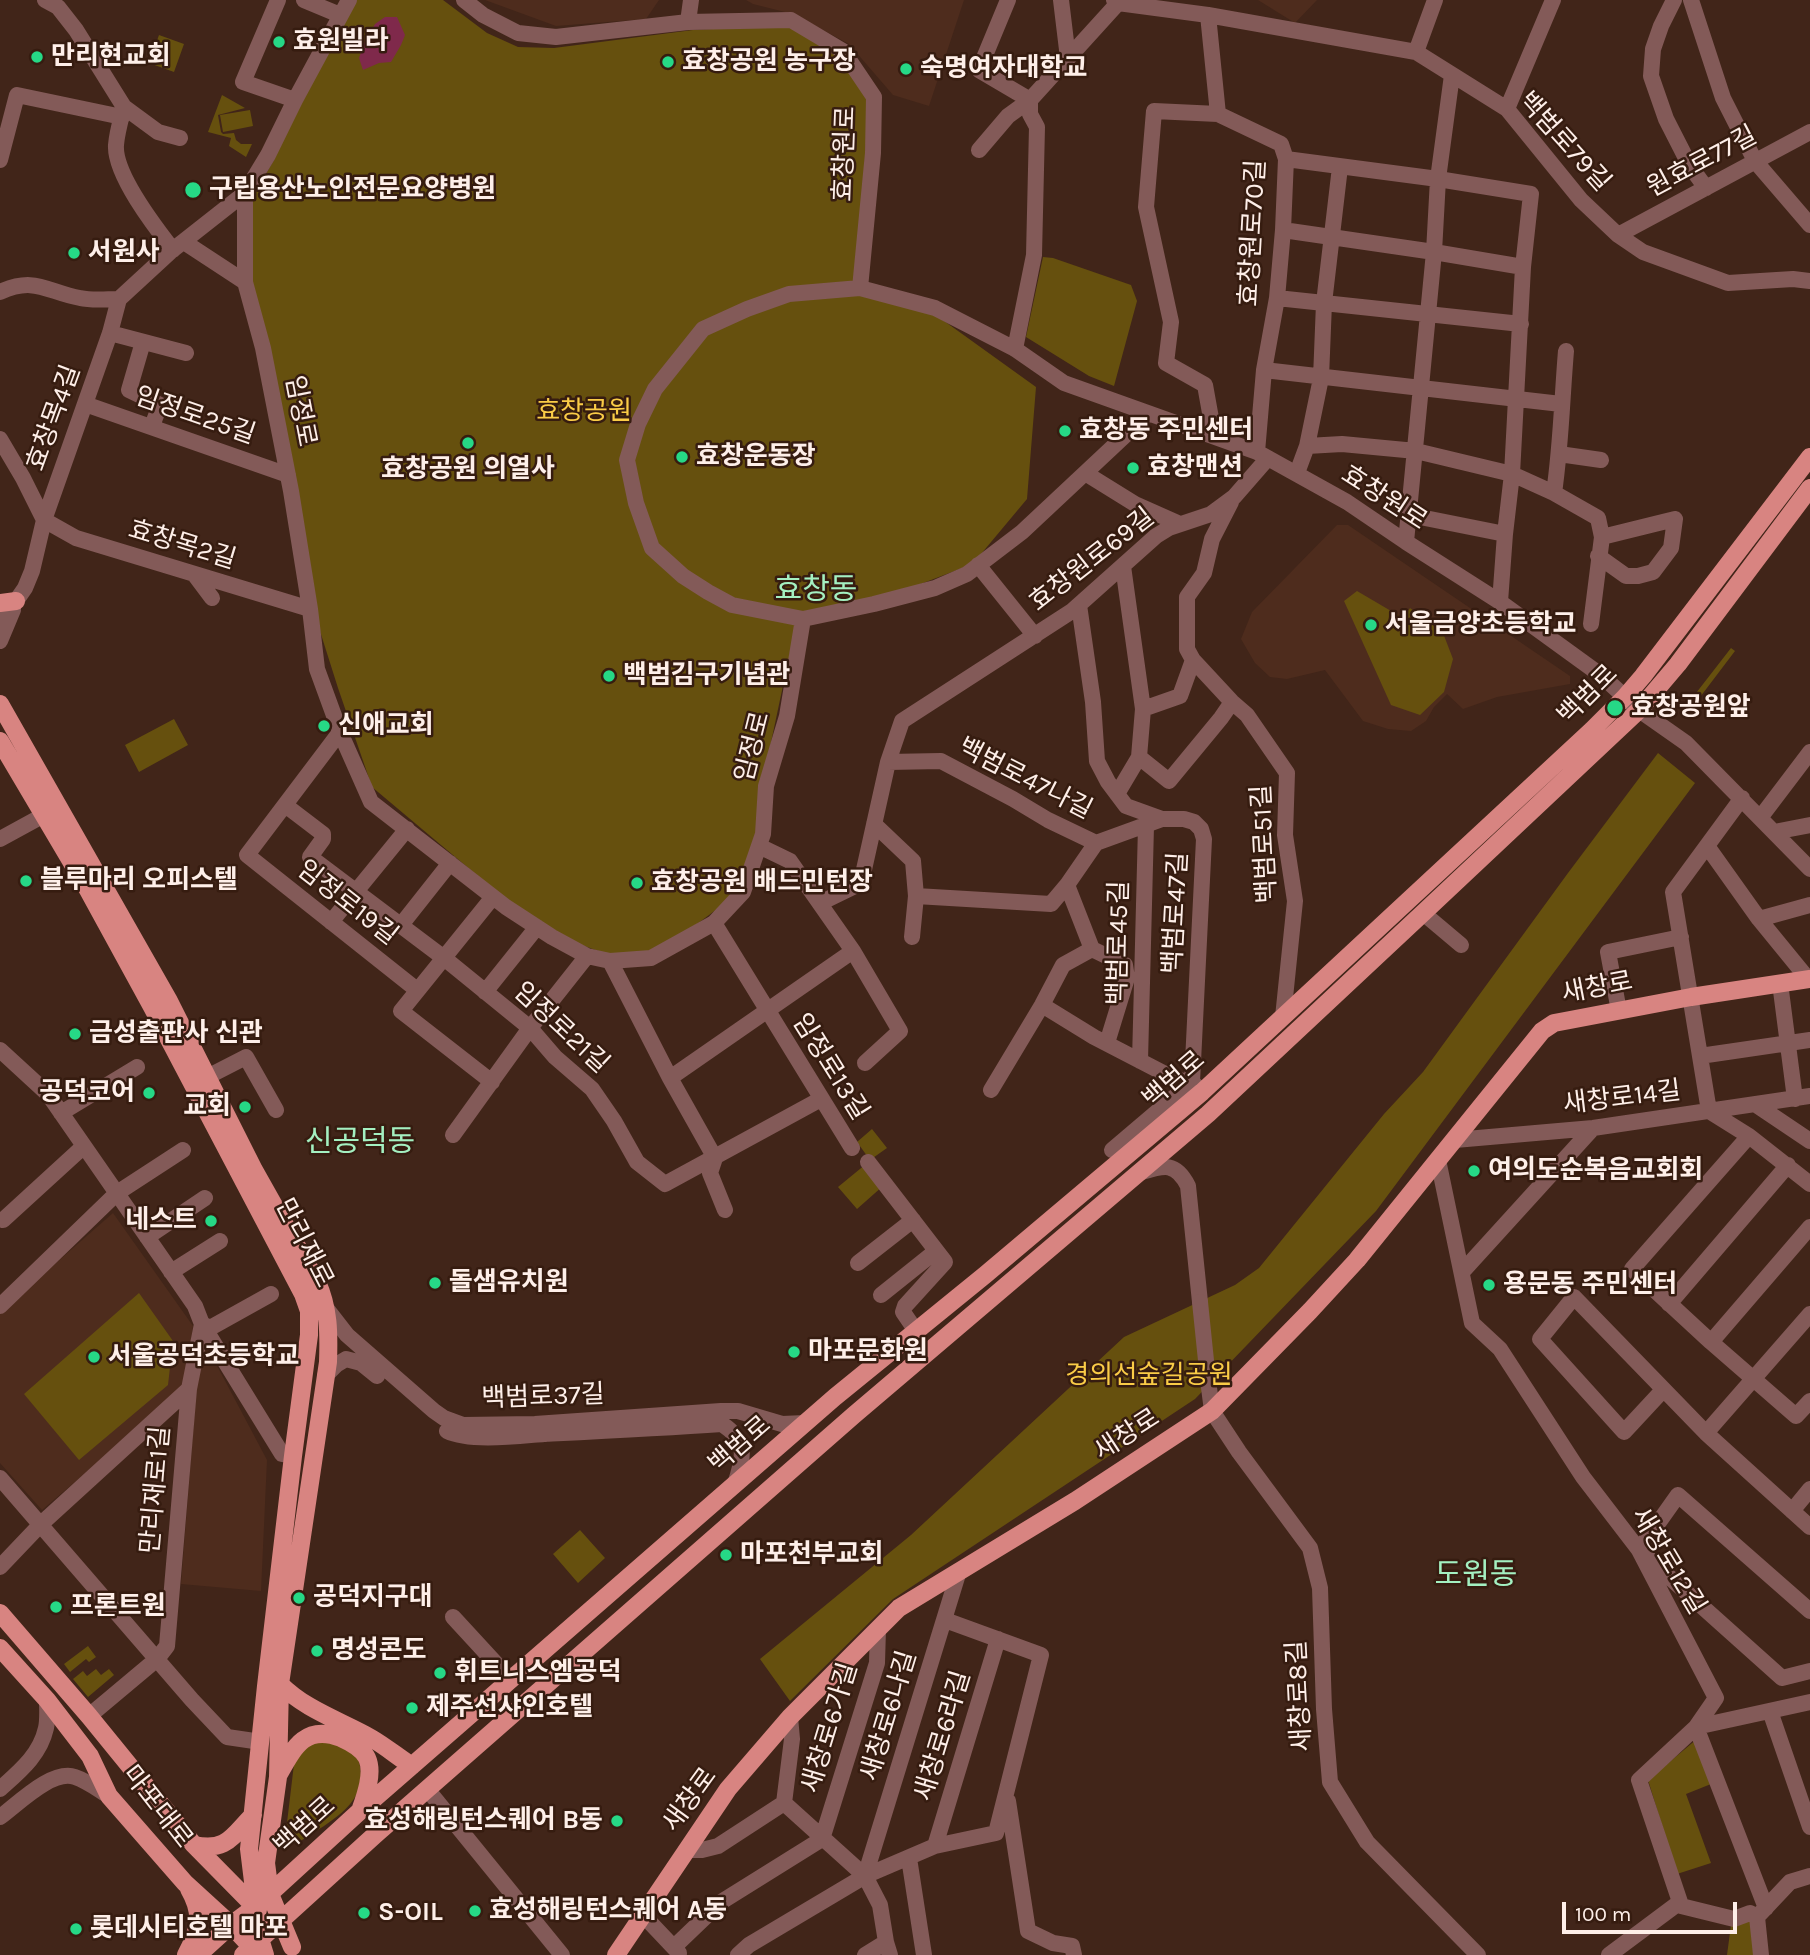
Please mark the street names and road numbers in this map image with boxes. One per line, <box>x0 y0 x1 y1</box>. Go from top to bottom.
street label: 백범로79길 <box>1511 86 1617 198</box>
street label: 효창원로 <box>828 106 862 202</box>
street label: 원효로77길 <box>1642 120 1762 204</box>
street label: 효창원로70길 <box>1234 159 1272 307</box>
street label: 효창목4길 <box>20 361 88 475</box>
street label: 임정로 <box>278 373 322 449</box>
street label: 임정로25길 <box>131 381 259 451</box>
street label: 효창원로 <box>1335 459 1433 537</box>
street label: 효창원로69길 <box>1023 502 1161 618</box>
street label: 효창목2길 <box>124 514 240 576</box>
street label: 백범로 <box>1552 659 1624 731</box>
street label: 임정로 <box>729 708 777 786</box>
street label: 백범로47나길 <box>953 732 1097 826</box>
street label: 백범로51길 <box>1246 784 1284 904</box>
street label: 백범로47길 <box>1157 851 1195 975</box>
street label: 임정로19길 <box>290 854 404 952</box>
street label: 백범로45길 <box>1102 880 1136 1006</box>
street label: 새창로 <box>1559 966 1635 1010</box>
street label: 임정로21길 <box>507 976 615 1080</box>
street label: 임정로13길 <box>785 1008 875 1126</box>
street label: 백범로 <box>1137 1045 1211 1115</box>
street label: 새창로14길 <box>1561 1075 1683 1121</box>
street label: 만리재로 <box>268 1193 340 1293</box>
street label: 백범로37길 <box>481 1379 605 1415</box>
street label: 새창로 <box>1088 1402 1166 1468</box>
street label: 백범로 <box>703 1410 777 1480</box>
street label: 만리재로1길 <box>135 1425 177 1555</box>
street label: 새창로12길 <box>1624 1502 1712 1620</box>
street label: 새창로8길 <box>1281 1639 1319 1753</box>
street label: 새창로6나길 <box>854 1647 924 1785</box>
street label: 새창로6가길 <box>795 1659 865 1797</box>
street label: 새창로6라길 <box>908 1667 978 1805</box>
street label: 마포대로 <box>115 1760 199 1854</box>
street label: 새창로 <box>656 1762 724 1838</box>
street label: 백범로 <box>268 1790 342 1862</box>

